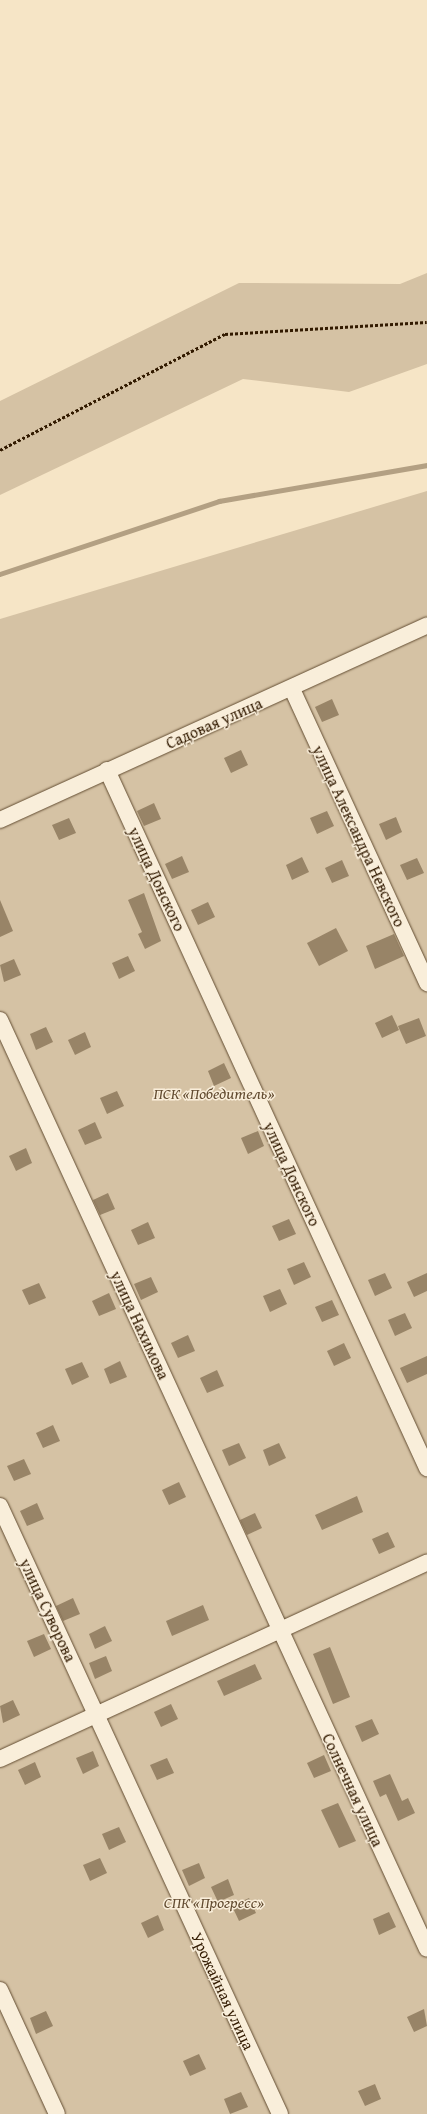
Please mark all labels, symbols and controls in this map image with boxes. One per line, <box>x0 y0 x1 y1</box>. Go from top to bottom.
street label: Садовая улица <box>163 693 265 753</box>
street label: улица Александра Невского <box>308 742 410 930</box>
street label: улица Донского <box>124 824 190 934</box>
park label: ПСК «Победитель» <box>153 1083 275 1103</box>
street label: улица Донского <box>259 1119 325 1229</box>
street label: улица Нахимова <box>106 1268 174 1382</box>
street label: улица Суворова <box>16 1555 80 1665</box>
street label: Солнечная улица <box>318 1730 388 1850</box>
park label: СПК «Прогресс» <box>164 1892 264 1912</box>
street label: Урожайная улица <box>187 1929 259 2053</box>

